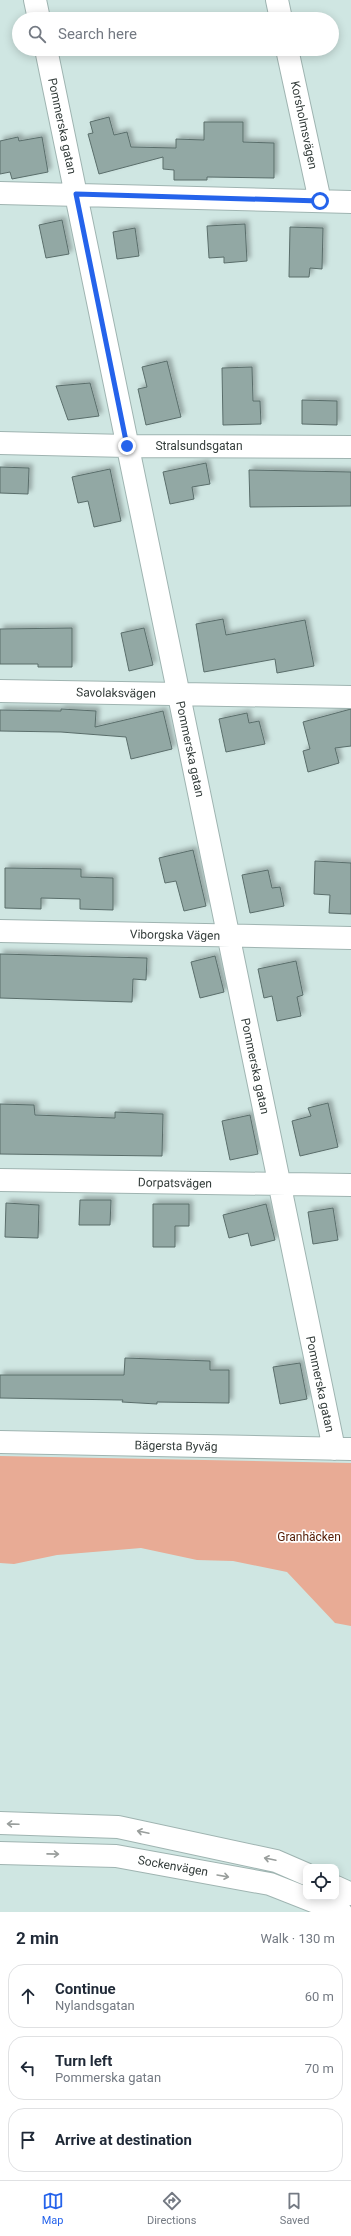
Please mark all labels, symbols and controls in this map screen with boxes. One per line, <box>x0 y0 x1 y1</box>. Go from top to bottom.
search box <box>12 12 339 56</box>
icon: search <box>26 23 48 45</box>
text: Search here <box>58 25 137 43</box>
street label: Pommerska gatan <box>45 77 79 175</box>
street label: Korsholmsvägen <box>288 80 320 170</box>
route start <box>311 192 329 210</box>
route end <box>118 437 136 455</box>
street label: Stralsundsgatan <box>155 439 243 453</box>
street label: Savolaksvägen <box>76 685 156 701</box>
street label: Pommerska gatan <box>173 700 207 798</box>
street label: Viborgska Vägen <box>130 927 220 943</box>
street label: Pommerska gatan <box>238 1017 272 1115</box>
street label: Dorpatsvägen <box>138 1175 212 1191</box>
street label: Pommerska gatan <box>303 1335 337 1433</box>
street label: Bägersta Byväg <box>134 1438 218 1454</box>
park label: Granhäcken <box>277 1530 341 1544</box>
one-way arrow <box>7 1820 20 1827</box>
one-way arrow <box>137 1828 150 1836</box>
one-way arrow <box>46 1850 59 1858</box>
street label: Sockenvägen <box>137 1853 209 1879</box>
one-way arrow <box>264 1855 277 1863</box>
map controls <box>303 1864 339 1900</box>
button: locate <box>303 1864 339 1900</box>
one-way arrow <box>216 1872 229 1880</box>
text: 2 min <box>16 1928 59 1948</box>
text: Walk · 130 m <box>260 1931 335 1946</box>
text: Continue <box>55 1980 116 1998</box>
icon: ahead <box>17 1985 39 2007</box>
text: 60 m <box>305 1989 334 2004</box>
text: Nylandsgatan <box>55 1998 135 2013</box>
text: Turn left <box>55 2052 112 2070</box>
icon: left <box>17 2057 39 2079</box>
text: 70 m <box>305 2061 334 2076</box>
text: Pommerska gatan <box>55 2070 161 2085</box>
icon: arrive <box>17 2129 39 2151</box>
text: Arrive at destination <box>55 2131 192 2149</box>
tab: Map <box>42 2190 64 2227</box>
tab: Directions <box>147 2190 196 2227</box>
tab: Saved <box>280 2190 309 2227</box>

